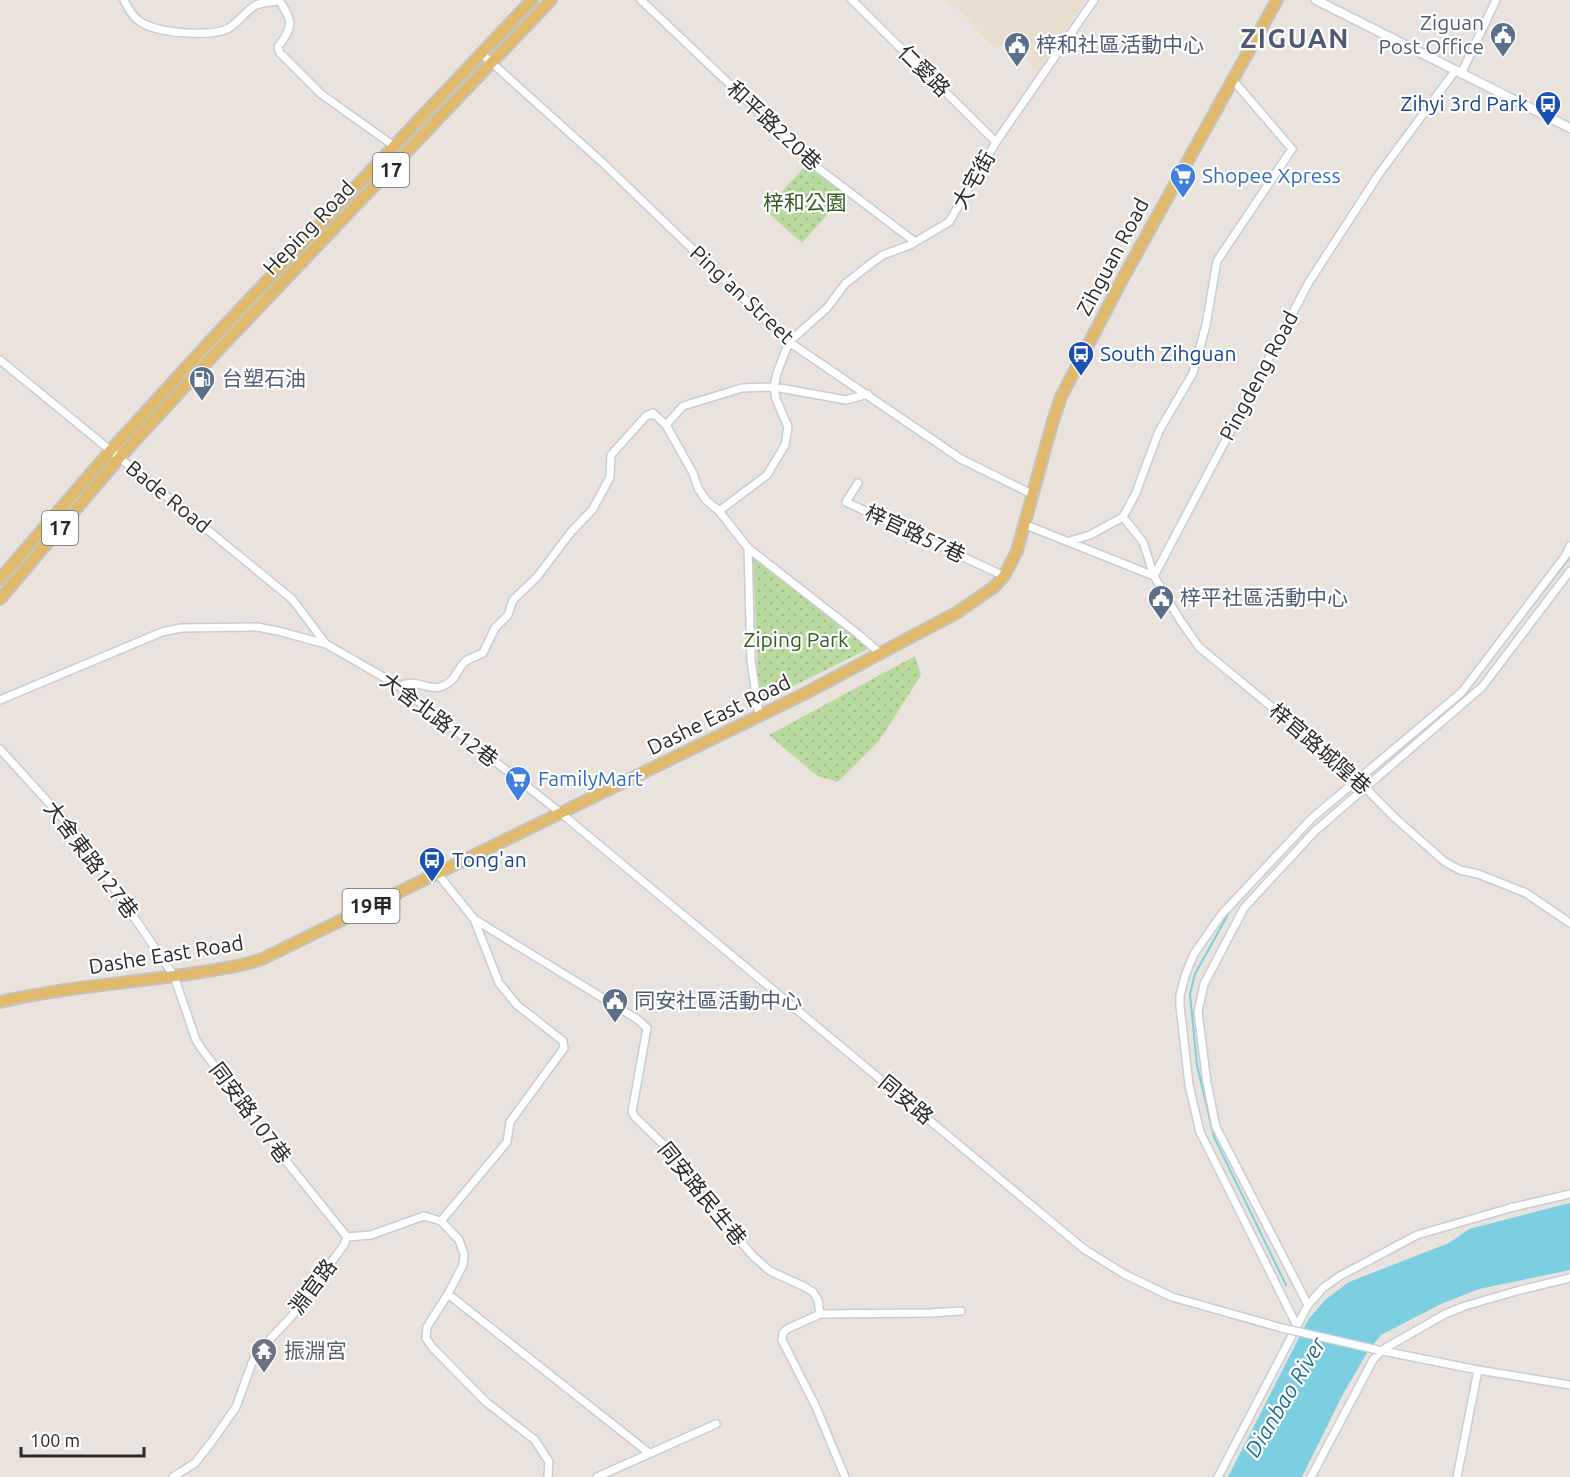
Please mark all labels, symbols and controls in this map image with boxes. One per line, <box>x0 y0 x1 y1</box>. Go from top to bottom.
place label: Ziguan Post Office <box>1379 10 1484 58</box>
public building icon: Ziguan Post Office <box>1488 20 1518 58</box>
district label: ZIGUAN <box>1240 23 1350 53</box>
public building icon: 梓和社區活動中心 <box>1002 30 1032 68</box>
place label: 梓和社區活動中心 <box>1036 32 1204 56</box>
street label: 仁愛路 <box>894 40 955 101</box>
street label: 和平路220巷 <box>723 76 827 175</box>
bus stop icon: Zihyi 3rd Park <box>1533 89 1563 127</box>
place label: Zihyi 3rd Park <box>1400 91 1528 115</box>
street label: 大宅街 <box>947 146 999 213</box>
road number: 17 <box>373 153 409 187</box>
supermarket icon: Shopee Xpress <box>1168 161 1198 199</box>
place label: Shopee Xpress <box>1202 163 1341 187</box>
street label: Heping Road <box>258 175 359 279</box>
park label: 梓和公園 <box>763 190 847 214</box>
street label: Zihguan Road <box>1071 194 1153 319</box>
street label: Ping'an Street <box>686 240 800 348</box>
street label: Pingdeng Road <box>1214 307 1302 444</box>
bus stop icon: South Zihguan <box>1066 339 1096 377</box>
place label: South Zihguan <box>1100 341 1236 365</box>
fuel station icon: 台塑石油 <box>187 364 217 402</box>
place label: 台塑石油 <box>222 366 306 390</box>
street label: Bade Road <box>122 455 216 537</box>
street label: 梓官路57巷 <box>862 499 969 567</box>
road number: 17 <box>42 511 78 545</box>
public building icon: 梓平社區活動中心 <box>1146 583 1176 621</box>
place label: 梓平社區活動中心 <box>1180 585 1348 609</box>
park label: Ziping Park <box>743 627 849 651</box>
street label: 大舍北路112巷 <box>376 667 503 771</box>
street label: Dashe East Road <box>643 669 794 759</box>
street label: 梓官路城隍巷 <box>1265 698 1376 799</box>
supermarket icon: FamilyMart <box>503 764 533 802</box>
place label: FamilyMart <box>538 766 643 790</box>
street label: 大舍東路127巷 <box>40 796 144 923</box>
bus stop icon: Tong'an <box>417 845 447 883</box>
place label: Tong'an <box>452 847 527 871</box>
road number: 19甲 <box>342 889 400 923</box>
street label: Dashe East Road <box>87 930 245 978</box>
public building icon: 同安社區活動中心 <box>600 986 630 1024</box>
place label: 同安社區活動中心 <box>634 988 802 1012</box>
street label: 同安路107巷 <box>205 1057 296 1167</box>
street label: 同安路 <box>875 1070 938 1129</box>
street label: 同安路民生巷 <box>654 1137 752 1250</box>
street label: 淵官路 <box>284 1254 341 1319</box>
water label: Dianbao River <box>1239 1332 1330 1461</box>
temple icon: 振淵宮 <box>249 1336 279 1374</box>
place label: 振淵宮 <box>284 1338 347 1362</box>
scale bar <box>21 1420 144 1458</box>
text: 100 m <box>30 1430 80 1450</box>

